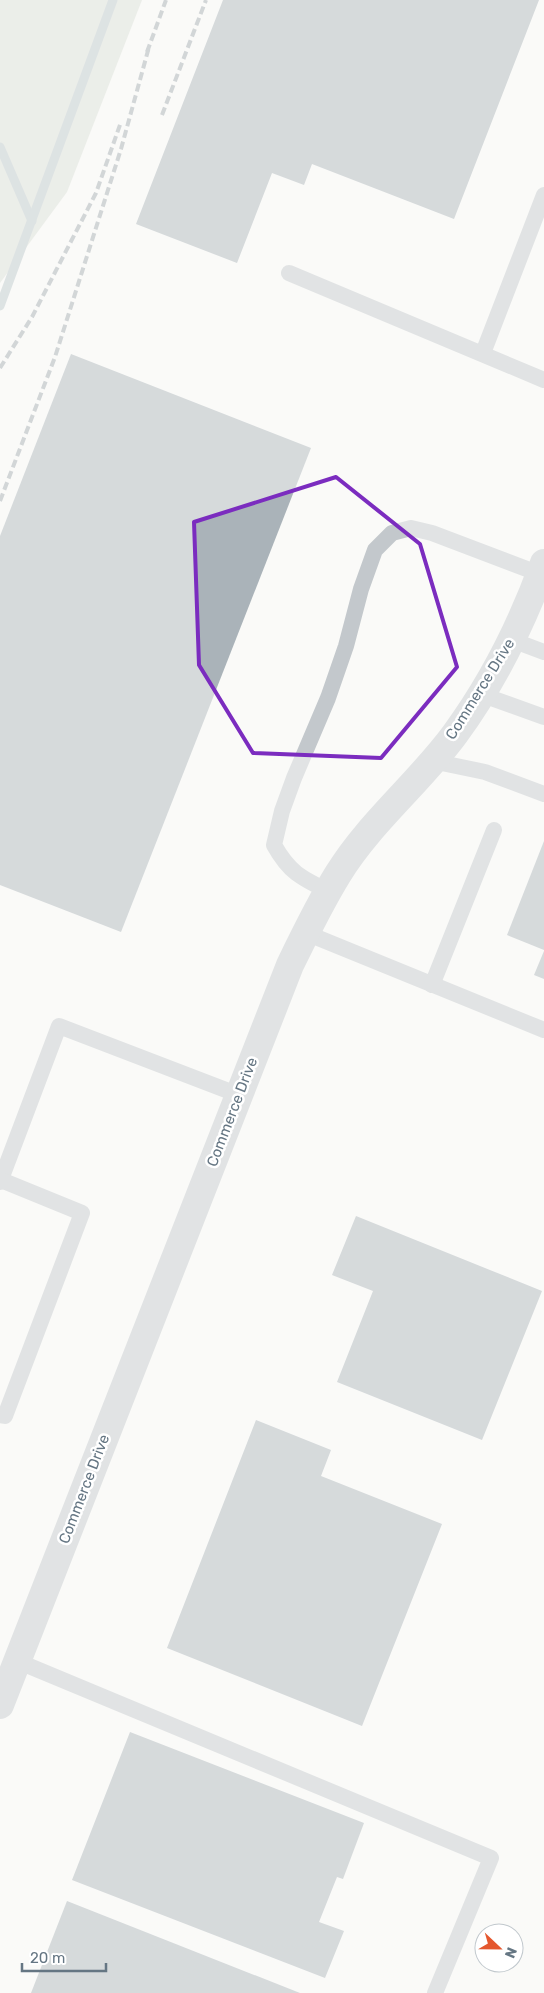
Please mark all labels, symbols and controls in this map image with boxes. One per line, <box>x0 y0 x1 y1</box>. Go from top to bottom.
street label: Commerce Drive <box>442 635 518 743</box>
street label: Commerce Drive <box>203 1055 261 1169</box>
street label: Commerce Drive <box>55 1432 113 1546</box>
north arrow <box>474 1923 524 1973</box>
scale bar <box>22 1940 106 1972</box>
text: N <box>501 1945 520 1961</box>
text: 20 m <box>30 1949 65 1967</box>

